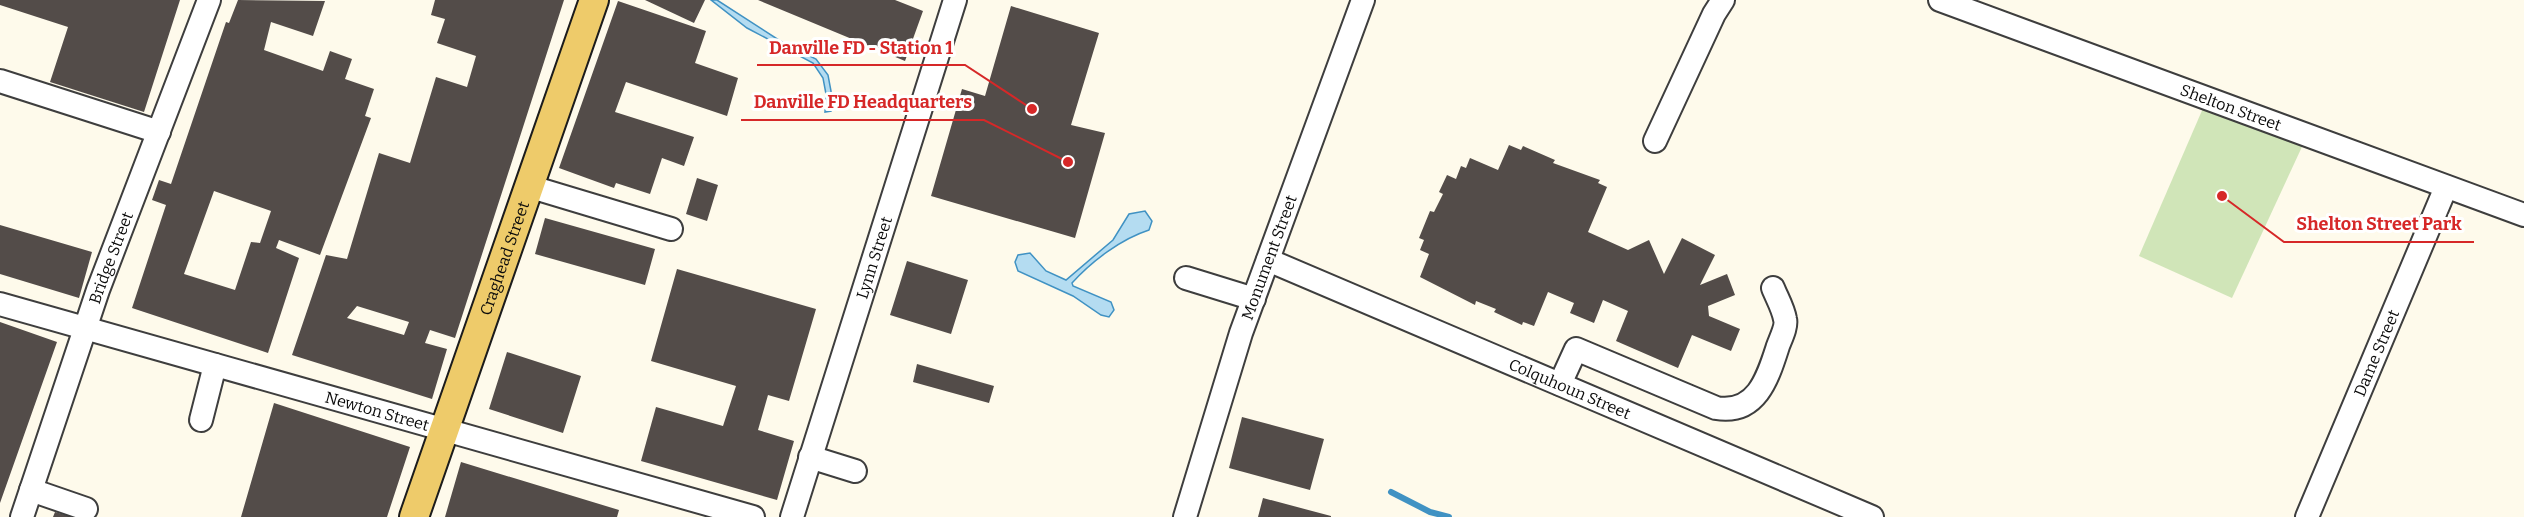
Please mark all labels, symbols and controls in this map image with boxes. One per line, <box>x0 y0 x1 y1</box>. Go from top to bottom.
callout: Danville FD - Station 1 <box>757 29 965 65</box>
text: Danville FD - Station 1 <box>769 37 953 59</box>
street label: Shelton Street <box>2178 80 2284 134</box>
callout: Danville FD Headquarters <box>741 84 984 120</box>
text: Danville FD Headquarters <box>754 91 972 113</box>
street label: Monument Street <box>1237 192 1300 322</box>
street label: Craghead Street <box>476 199 533 318</box>
callout: Shelton Street Park <box>2284 206 2474 242</box>
street label: Bridge Street <box>85 209 137 306</box>
text: Shelton Street Park <box>2296 213 2462 235</box>
street label: Lynn Street <box>852 214 896 301</box>
street label: Dame Street <box>2349 307 2403 399</box>
street label: Colquhoun Street <box>1506 354 1634 423</box>
street label: Newton Street <box>323 387 432 434</box>

